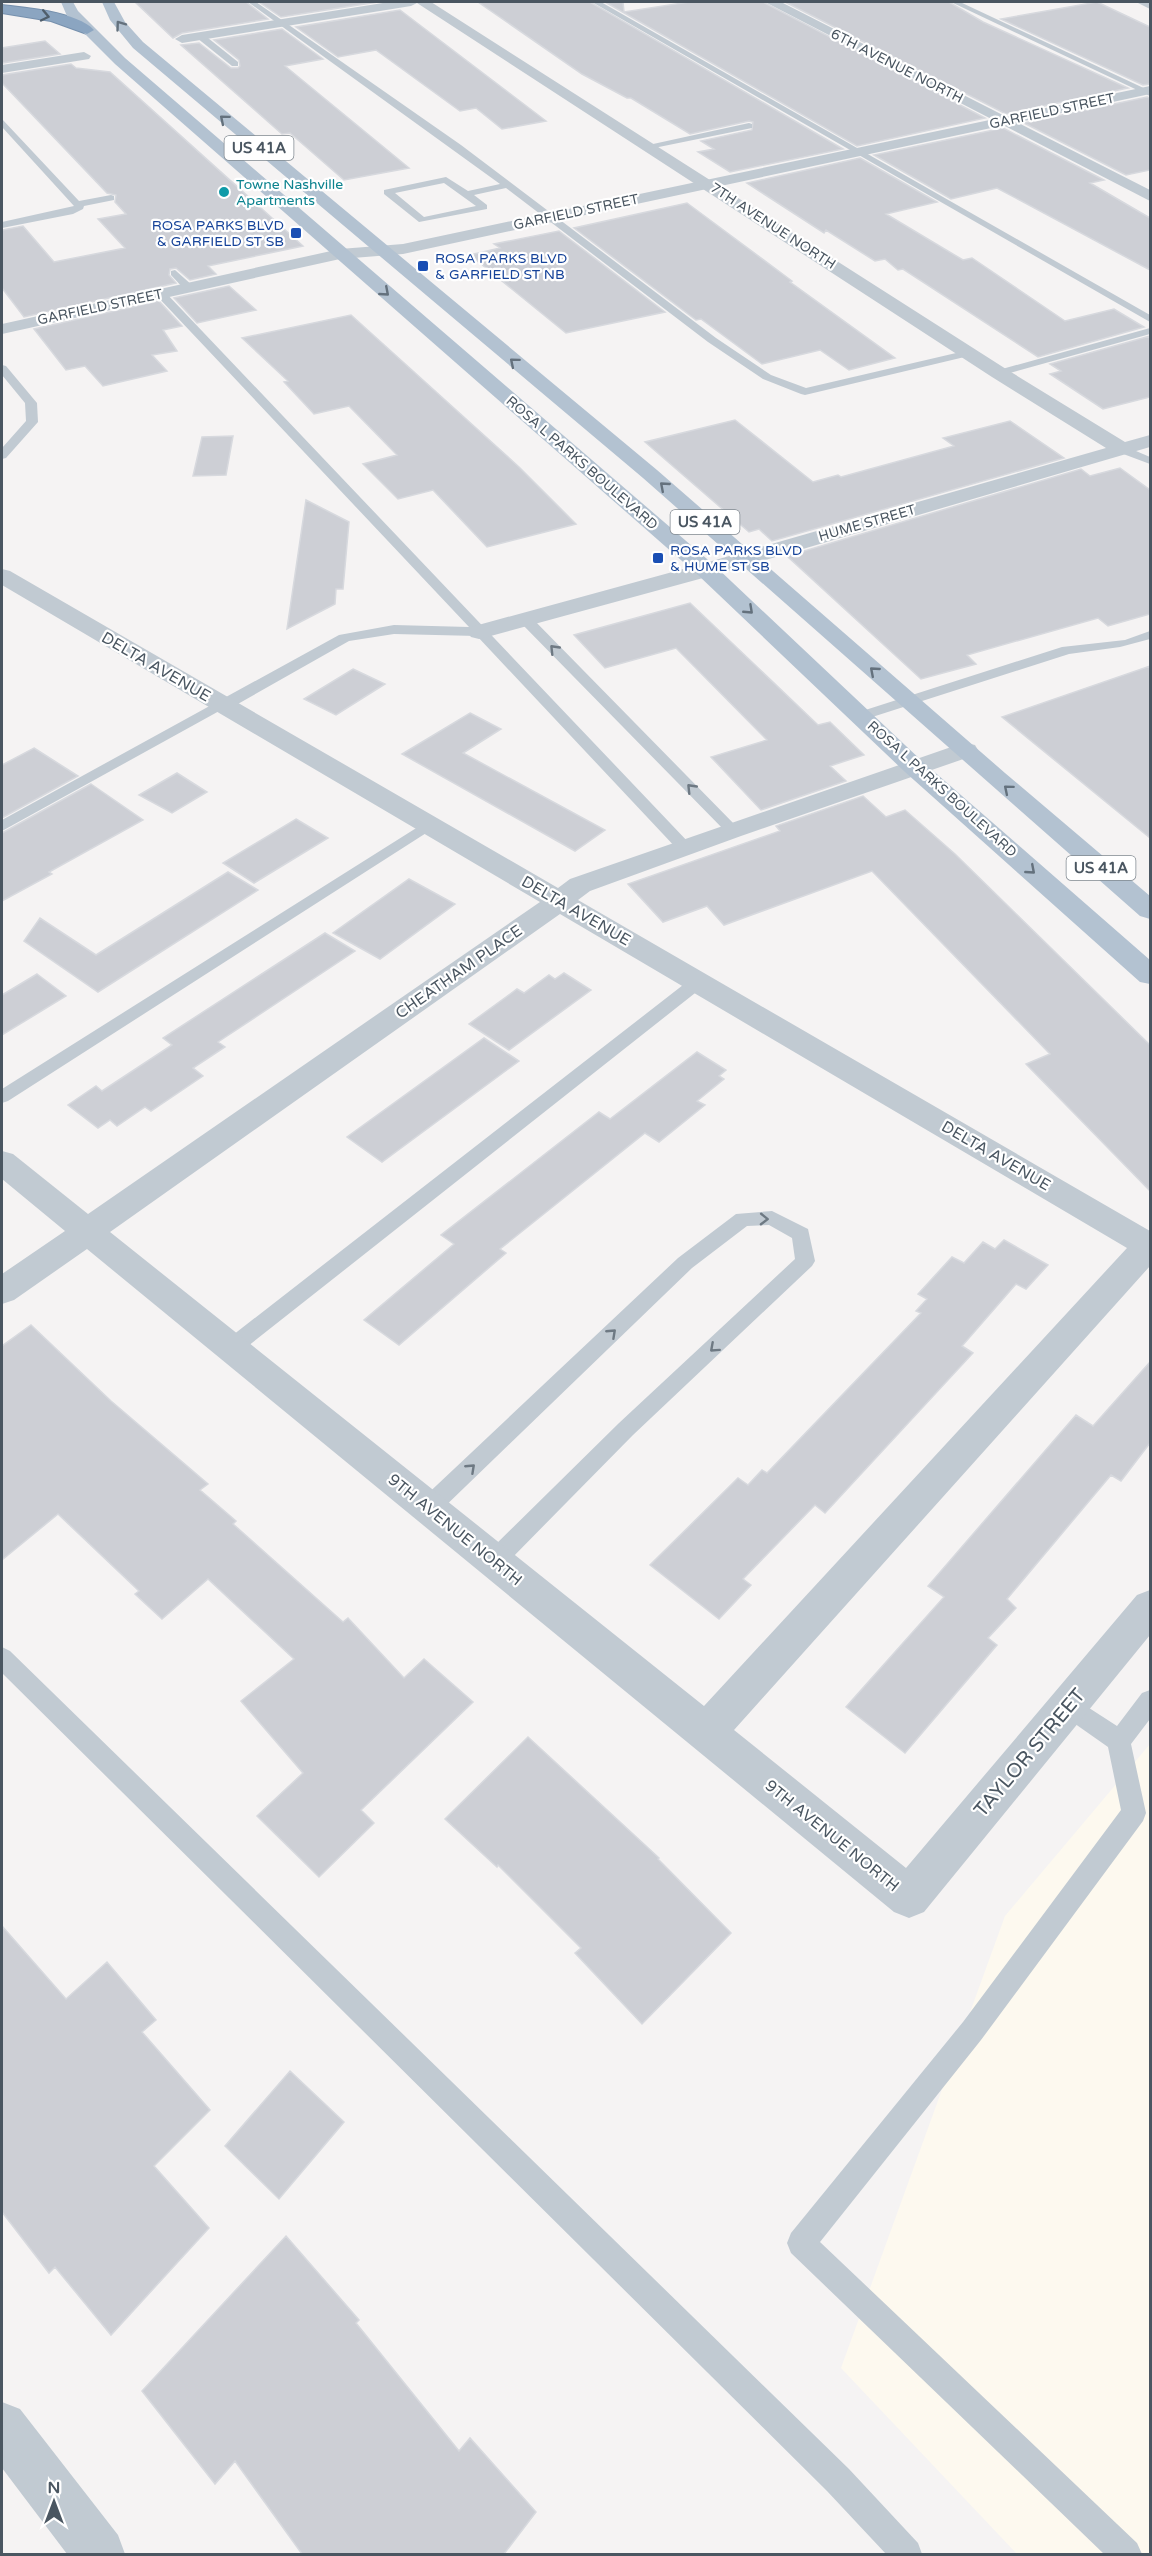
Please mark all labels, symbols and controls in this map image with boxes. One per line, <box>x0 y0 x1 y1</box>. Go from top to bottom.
one-way arrow <box>40 8 50 21</box>
one-way arrow <box>117 21 128 32</box>
street label: 6TH AVENUE NORTH <box>828 25 966 107</box>
street label: GARFIELD STREET <box>988 89 1117 133</box>
one-way arrow <box>220 115 231 126</box>
road number: US 41A <box>224 136 294 160</box>
place label: Towne Nashville Apartments <box>236 176 343 209</box>
street label: 7TH AVENUE NORTH <box>707 179 839 273</box>
marker: Towne Nashville Apartments <box>217 185 231 199</box>
street label: GARFIELD STREET <box>512 190 641 234</box>
place label: ROSA PARKS BLVD & GARFIELD ST SB <box>152 217 284 250</box>
marker: ROSA PARKS BLVD & GARFIELD ST SB <box>289 226 303 240</box>
place label: ROSA PARKS BLVD & GARFIELD ST NB <box>435 250 567 283</box>
marker: ROSA PARKS BLVD & GARFIELD ST NB <box>416 259 430 273</box>
street label: GARFIELD STREET <box>36 285 165 329</box>
one-way arrow <box>378 285 389 296</box>
one-way arrow <box>510 358 521 369</box>
street label: ROSA L PARKS BOULEVARD <box>503 393 661 533</box>
one-way arrow <box>660 483 671 494</box>
street label: HUME STREET <box>816 501 918 545</box>
road number: US 41A <box>670 510 740 534</box>
place label: ROSA PARKS BLVD & HUME ST SB <box>670 542 802 575</box>
marker: ROSA PARKS BLVD & HUME ST SB <box>651 551 665 565</box>
one-way arrow <box>742 603 752 614</box>
street label: DELTA AVENUE <box>98 628 214 706</box>
one-way arrow <box>550 646 561 656</box>
one-way arrow <box>870 667 881 678</box>
street label: ROSA L PARKS BOULEVARD <box>864 717 1020 861</box>
one-way arrow <box>687 785 698 796</box>
one-way arrow <box>1004 785 1015 796</box>
road number: US 41A <box>1066 856 1136 880</box>
one-way arrow <box>1024 863 1035 874</box>
street label: DELTA AVENUE <box>518 872 634 950</box>
street label: CHEATHAM PLACE <box>392 921 526 1023</box>
street label: DELTA AVENUE <box>938 1117 1054 1195</box>
one-way arrow <box>760 1213 769 1225</box>
one-way arrow <box>605 1329 616 1340</box>
one-way arrow <box>710 1341 721 1352</box>
one-way arrow <box>463 1464 474 1475</box>
street label: 9TH AVENUE NORTH <box>384 1470 526 1590</box>
street label: TAYLOR STREET <box>969 1684 1091 1822</box>
street label: 9TH AVENUE NORTH <box>761 1776 903 1896</box>
north arrow <box>24 2472 84 2532</box>
text: N <box>48 2478 60 2498</box>

